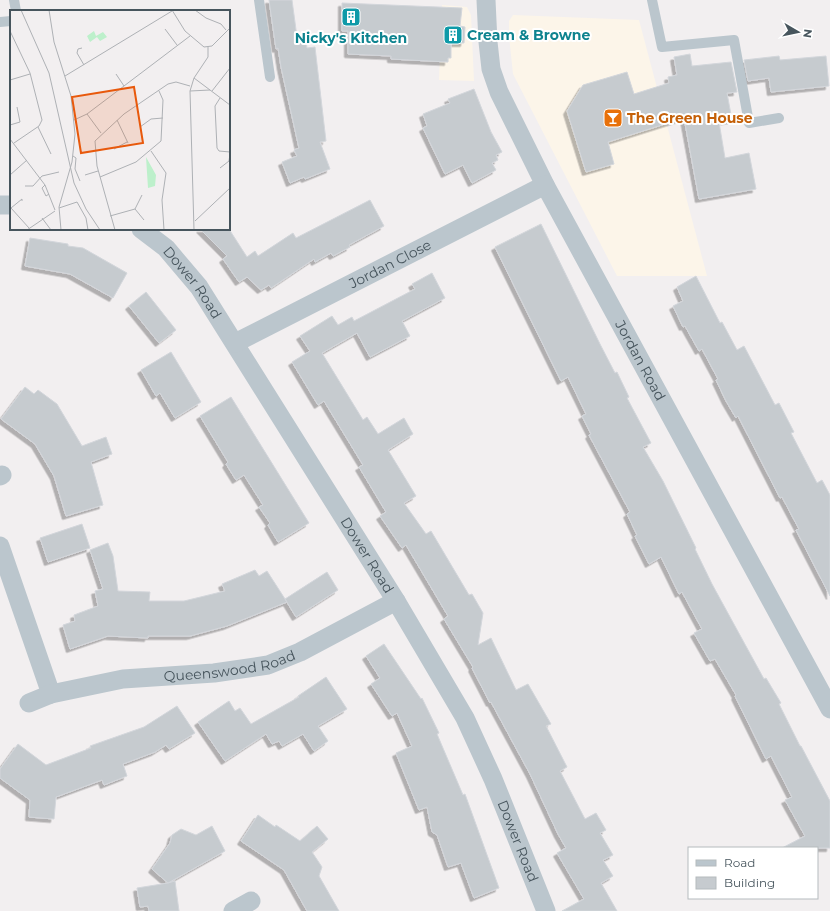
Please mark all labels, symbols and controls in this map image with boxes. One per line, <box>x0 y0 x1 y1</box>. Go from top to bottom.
building icon: Nicky's Kitchen <box>340 6 362 28</box>
inset map <box>10 10 230 230</box>
north arrow <box>778 12 818 52</box>
building icon: Cream & Browne <box>442 24 464 46</box>
place label: Cream & Browne <box>467 26 591 44</box>
text: N <box>800 28 815 39</box>
place label: Nicky's Kitchen <box>295 29 407 47</box>
bar icon: The Green House <box>602 107 624 129</box>
place label: The Green House <box>627 109 753 127</box>
street label: Jordan Close <box>345 236 434 293</box>
street label: Dower Road <box>159 242 226 322</box>
street label: Jordan Road <box>611 316 670 404</box>
street label: Dower Road <box>337 514 398 597</box>
street label: Queenswood Road <box>163 646 298 685</box>
street label: Dower Road <box>493 798 542 885</box>
legend <box>688 847 818 899</box>
text: Road <box>724 855 755 870</box>
text: Building <box>724 875 775 890</box>

